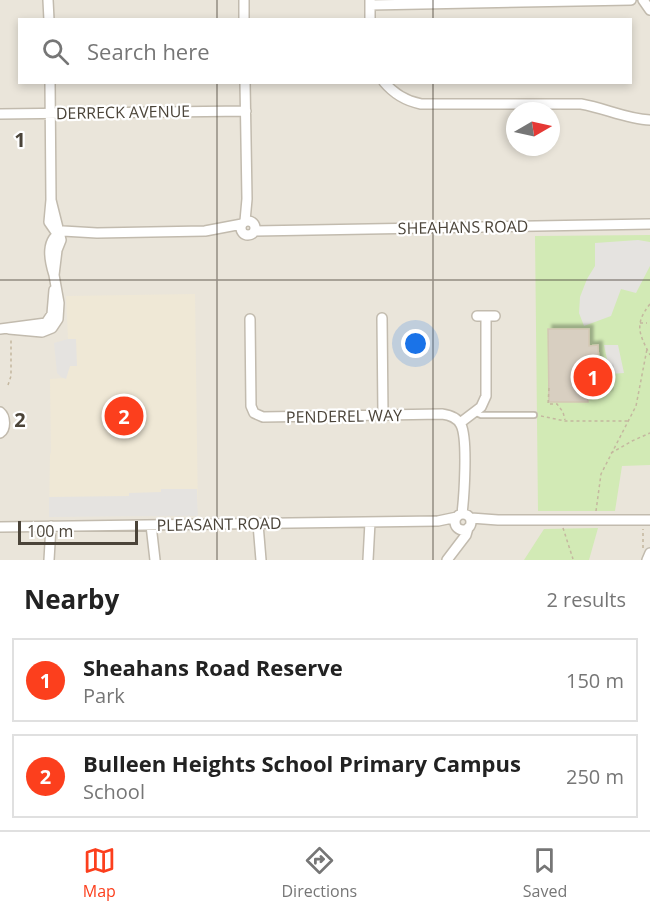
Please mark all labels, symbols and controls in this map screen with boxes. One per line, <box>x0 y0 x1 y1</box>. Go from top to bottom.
search box <box>18 18 632 84</box>
icon: search <box>39 35 72 68</box>
text: Search here <box>87 36 210 66</box>
street label: DERRECK AVENUE <box>56 100 190 124</box>
north arrow <box>506 102 560 156</box>
text: 1 <box>14 126 26 153</box>
street label: SHEAHANS ROAD <box>398 215 528 239</box>
your location <box>401 329 430 358</box>
pin: 1 <box>574 354 612 400</box>
pin: 2 <box>104 394 144 438</box>
street label: PENDEREL WAY <box>286 404 402 428</box>
text: 2 <box>14 406 26 433</box>
street label: PLEASANT ROAD <box>156 512 282 536</box>
scale bar <box>18 518 138 546</box>
text: 100 m <box>27 520 73 542</box>
text: Nearby <box>24 581 119 617</box>
text: 2 results <box>546 586 626 613</box>
text: Sheahans Road Reserve <box>83 652 343 682</box>
text: 1 <box>40 667 51 694</box>
text: 150 m <box>566 667 624 694</box>
text: Park <box>83 682 125 709</box>
text: Bulleen Heights School Primary Campus <box>83 748 521 778</box>
text: 2 <box>40 763 51 790</box>
text: 250 m <box>566 763 624 790</box>
text: School <box>83 778 145 805</box>
tab: Map <box>83 844 116 902</box>
tab: Directions <box>281 844 357 902</box>
tab: Saved <box>523 844 567 902</box>

